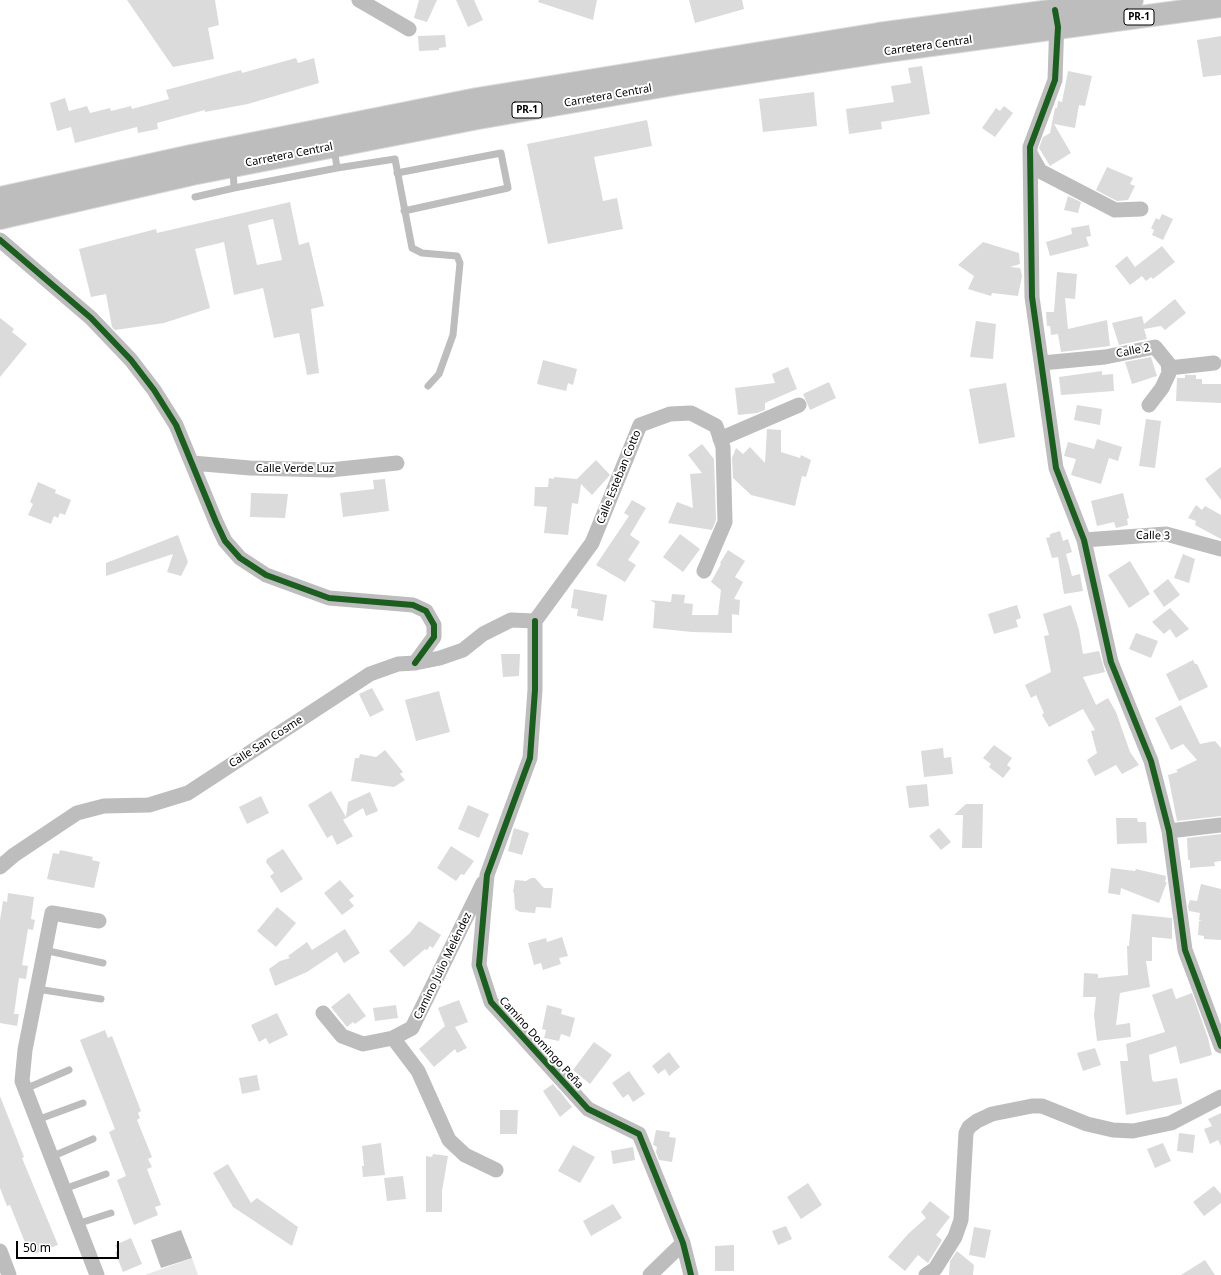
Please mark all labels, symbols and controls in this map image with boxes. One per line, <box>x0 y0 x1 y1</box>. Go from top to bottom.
road number: PR-1 <box>1124 9 1154 25</box>
street label: Carretera Central <box>883 33 973 59</box>
street label: Carretera Central <box>563 82 653 110</box>
road number: PR-1 <box>512 102 542 118</box>
street label: Carretera Central <box>244 140 334 170</box>
street label: Calle 2 <box>1115 341 1151 361</box>
street label: Calle Esteban Cotto <box>594 428 644 526</box>
street label: Calle Verde Luz <box>256 462 334 476</box>
street label: Calle 3 <box>1136 529 1170 543</box>
street label: Calle San Cosme <box>227 713 305 771</box>
street label: Camino Julio Meléndez <box>411 910 475 1022</box>
street label: Camino Domingo Peña <box>496 994 586 1092</box>
scale bar <box>18 1233 121 1259</box>
text: 50 m <box>23 1239 51 1256</box>

